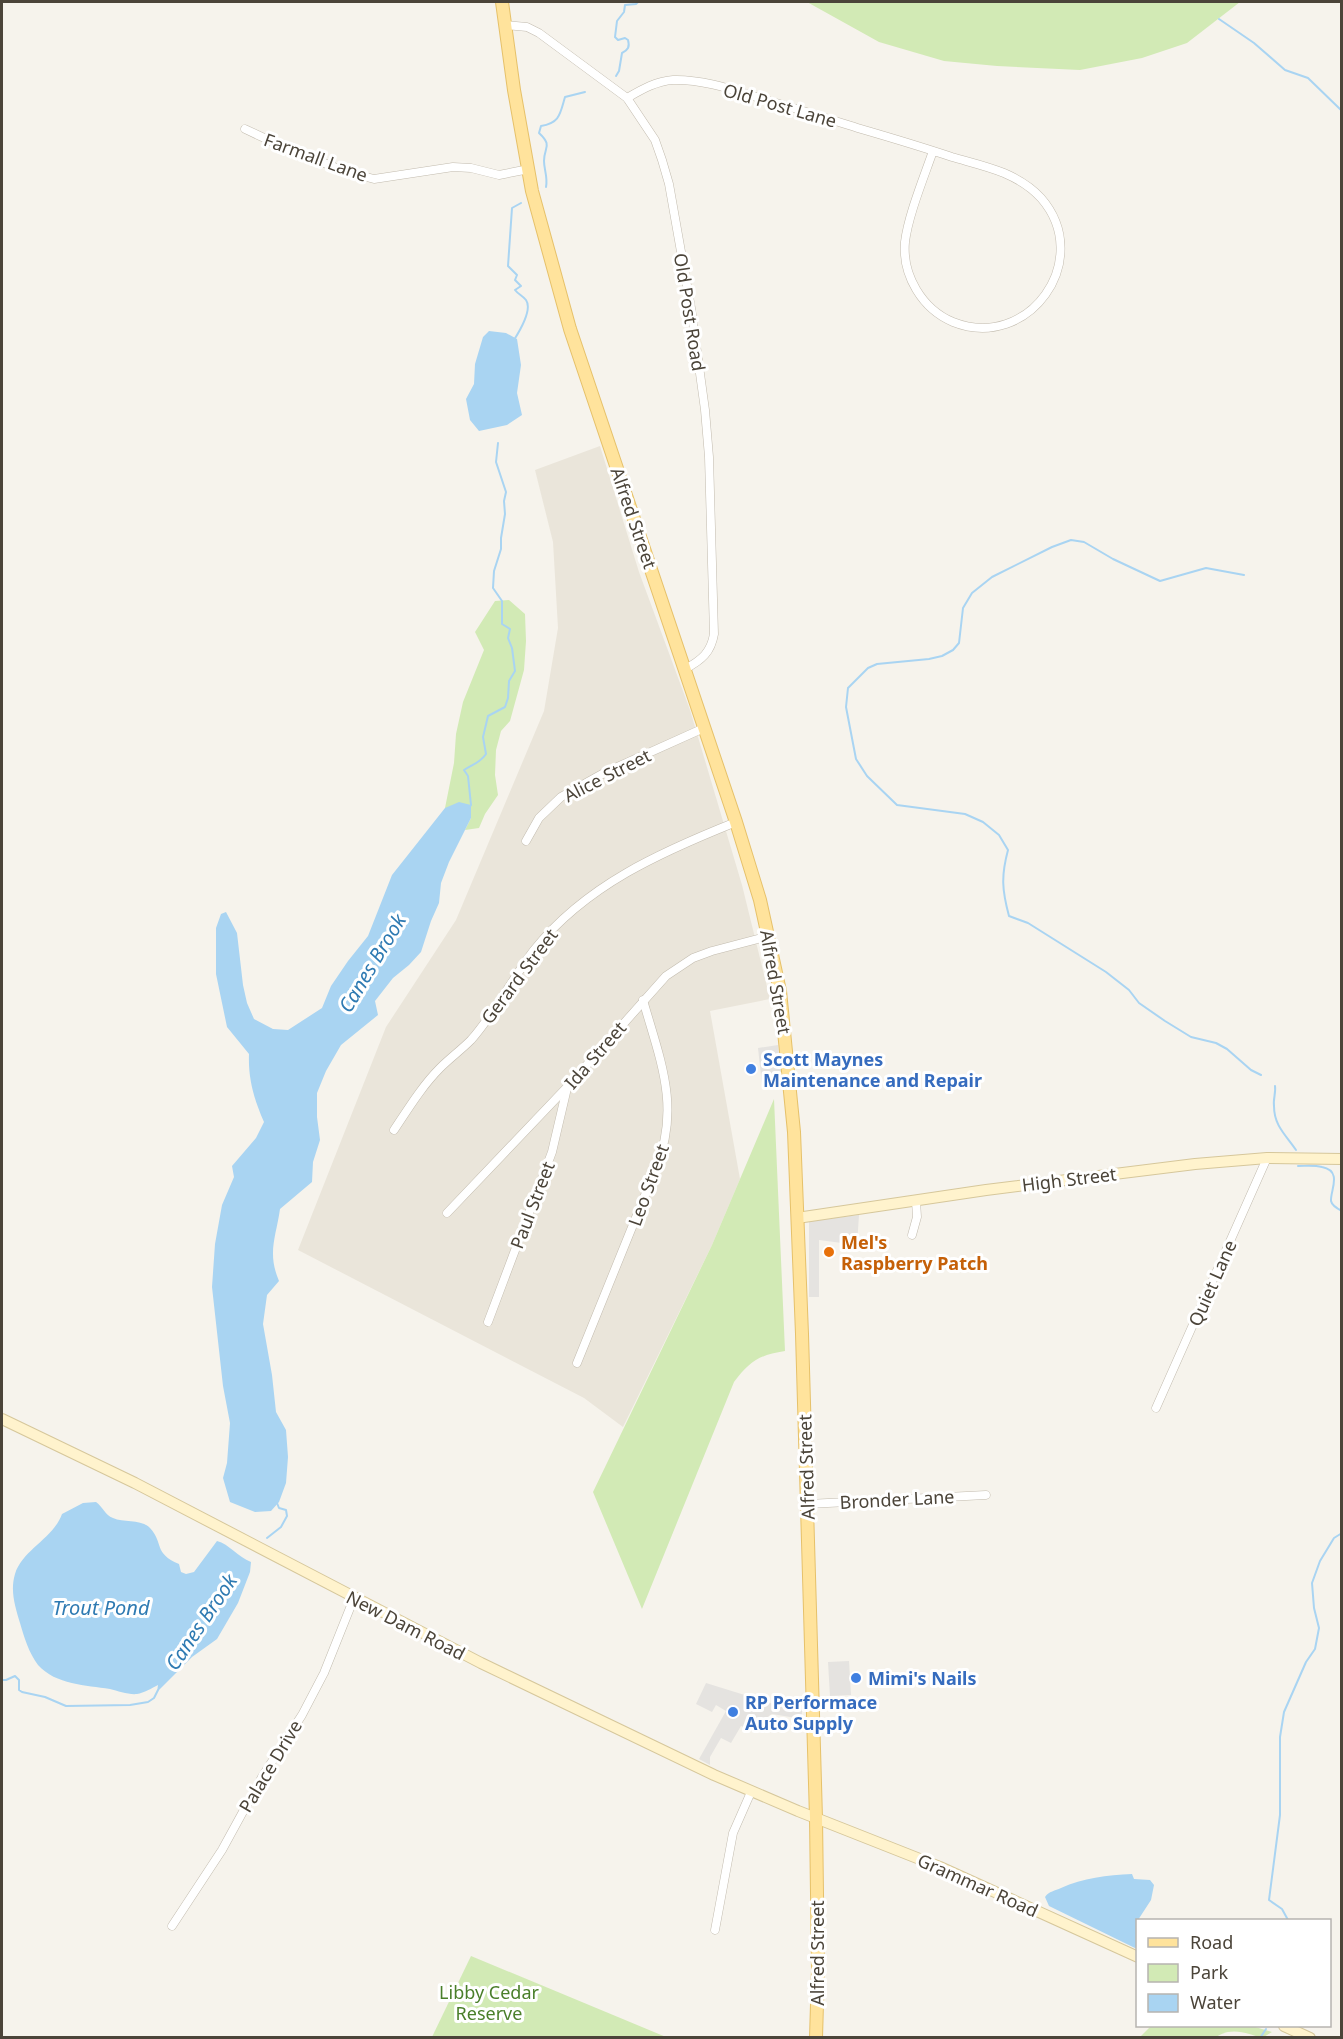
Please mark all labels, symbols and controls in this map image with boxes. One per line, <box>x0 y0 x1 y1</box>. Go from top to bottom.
street label: Old Post Lane <box>721 77 839 133</box>
street label: Farmall Lane <box>261 127 371 187</box>
street label: Old Post Road <box>669 251 711 373</box>
street label: Alfred Street <box>605 464 663 572</box>
street label: Alice Street <box>559 743 655 807</box>
water label: Canes Brook <box>332 908 413 1017</box>
street label: Gerard Street <box>475 923 563 1029</box>
street label: Alfred Street <box>755 928 797 1037</box>
street label: Ida Street <box>559 1016 631 1094</box>
place label: Scott Maynes Maintenance and Repair <box>763 1047 982 1092</box>
marker: Scott Maynes Maintenance and Repair <box>744 1062 758 1076</box>
street label: Leo Street <box>622 1140 674 1229</box>
street label: Paul Street <box>504 1157 560 1252</box>
street label: High Street <box>1020 1161 1118 1197</box>
place label: Mel's Raspberry Patch <box>841 1230 988 1275</box>
street label: Quiet Lane <box>1182 1236 1242 1330</box>
marker: Mel's Raspberry Patch <box>822 1245 836 1259</box>
street label: Alfred Street <box>792 1413 820 1520</box>
street label: Bronder Lane <box>839 1484 955 1514</box>
water label: Canes Brook <box>159 1568 244 1675</box>
street label: New Dam Road <box>342 1585 470 1665</box>
water label: Trout Pond <box>52 1594 150 1621</box>
place label: Mimi's Nails <box>868 1666 976 1690</box>
marker: Mimi's Nails <box>849 1671 863 1685</box>
place label: RP Performace Auto Supply <box>745 1690 877 1735</box>
marker: RP Performace Auto Supply <box>726 1705 740 1719</box>
street label: Palace Drive <box>233 1715 307 1817</box>
street label: Grammar Road <box>914 1848 1042 1922</box>
street label: Alfred Street <box>805 1900 829 2006</box>
legend <box>1136 1919 1331 2027</box>
text: Road <box>1190 1930 1233 1954</box>
text: Park <box>1190 1960 1228 1984</box>
park label: Libby Cedar Reserve <box>439 1980 539 2025</box>
text: Water <box>1190 1990 1241 2014</box>

